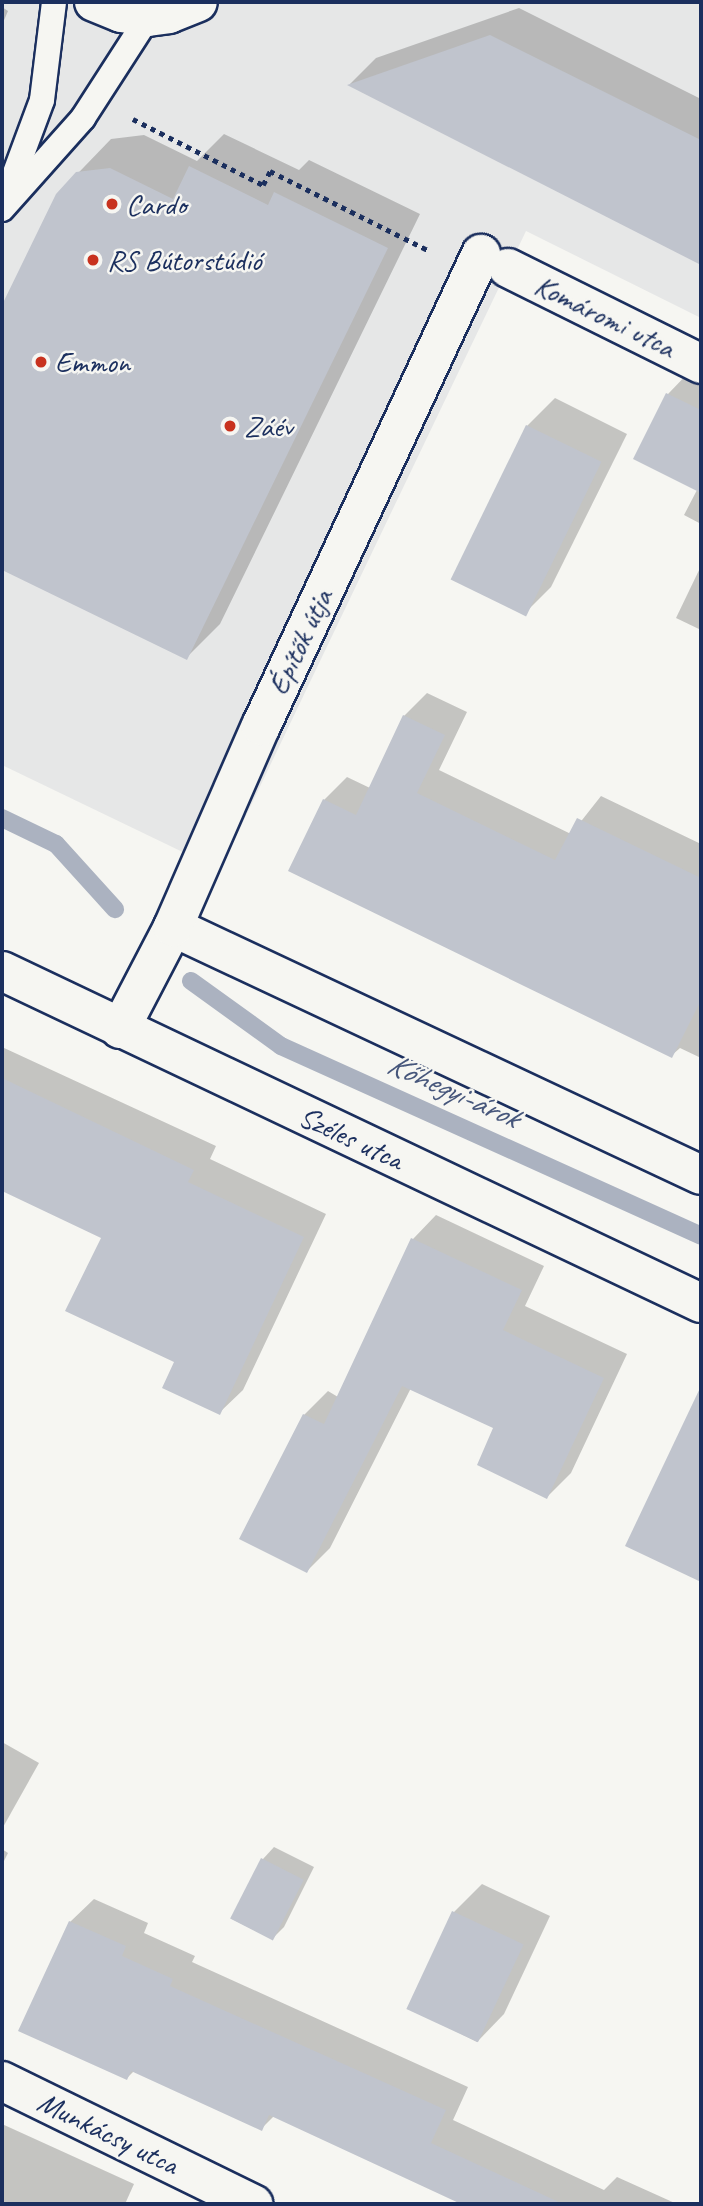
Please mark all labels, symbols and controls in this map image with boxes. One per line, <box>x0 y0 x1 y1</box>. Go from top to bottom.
place label: Cardo <box>126 186 186 222</box>
marker: Cardo <box>104 196 120 212</box>
place label: RS Bútorstúdió <box>107 242 262 278</box>
marker: RS Bútorstúdió <box>85 252 101 268</box>
street label: Komáromi utca <box>530 267 680 365</box>
place label: Emmon <box>55 344 130 380</box>
marker: Emmon <box>33 354 49 370</box>
place label: Záév <box>244 408 292 444</box>
marker: Záév <box>222 418 238 434</box>
street label: Építők útja <box>260 583 340 701</box>
water label: Kőhegyi-árok <box>381 1045 525 1137</box>
street label: Széles utca <box>293 1098 409 1178</box>
street label: Munkácsy utca <box>32 2084 184 2182</box>

